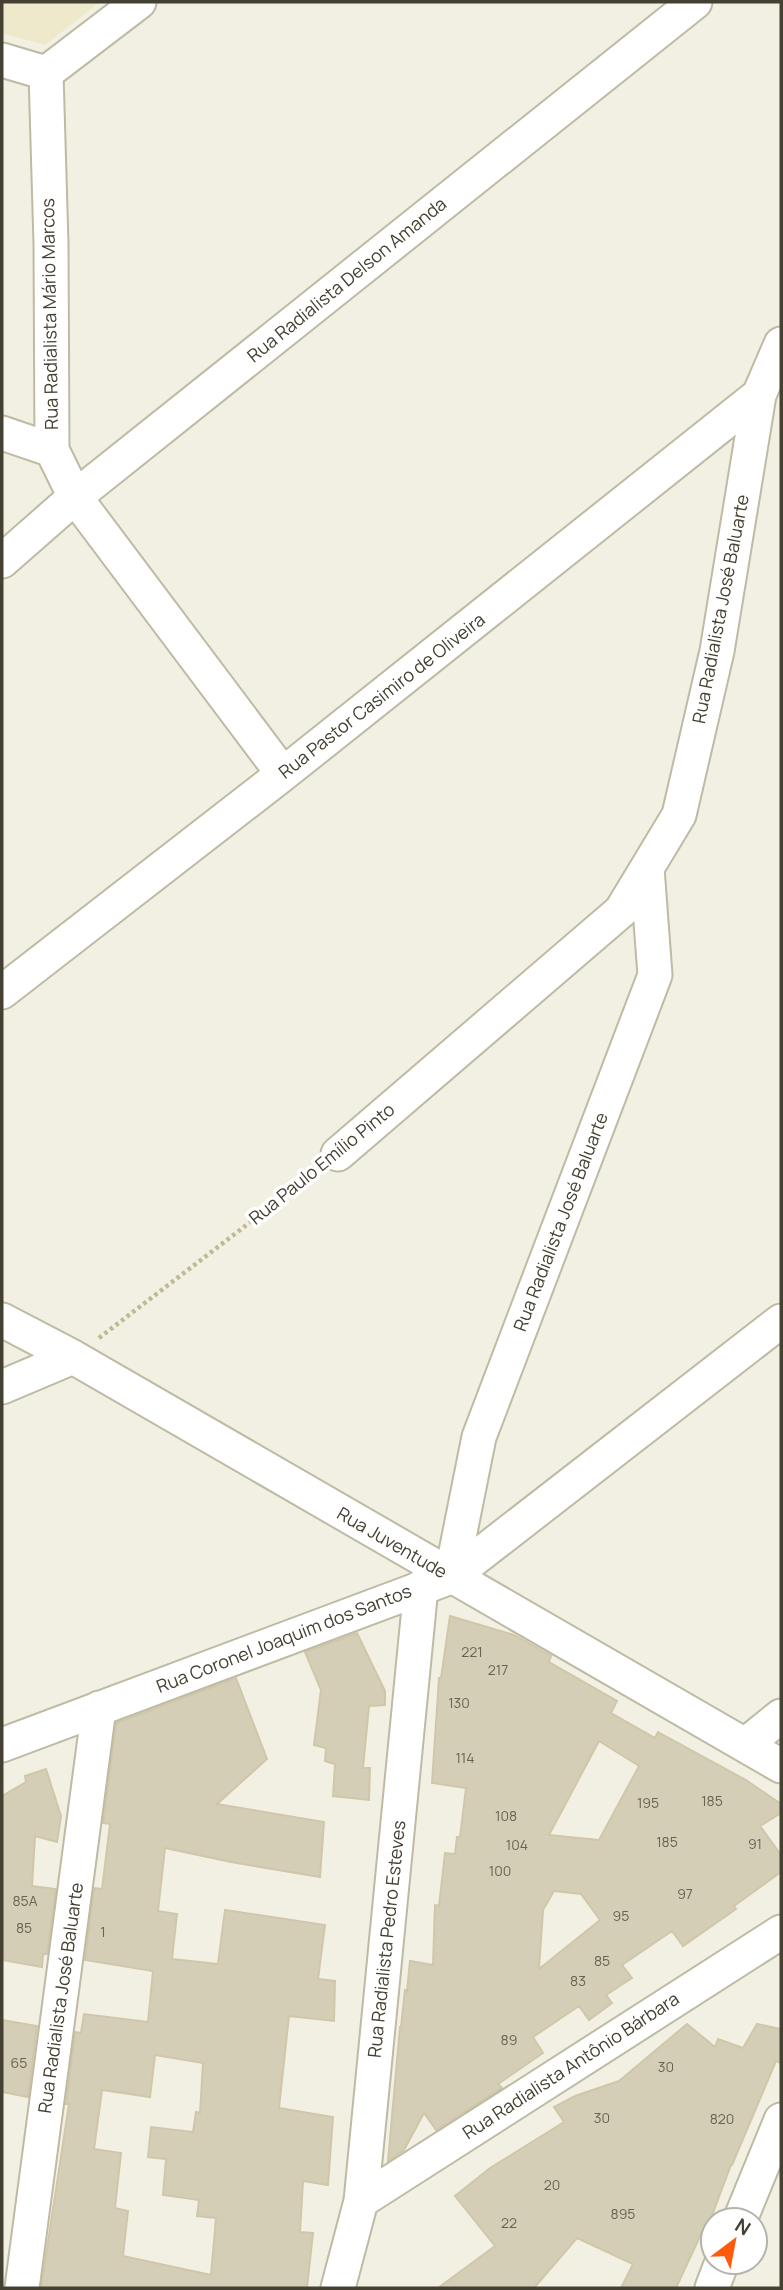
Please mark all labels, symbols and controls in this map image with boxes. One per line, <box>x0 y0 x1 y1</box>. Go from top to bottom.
street label: Rua Radialista Delson Amanda <box>242 191 451 367</box>
street label: Rua Radialista Mário Marcos <box>35 198 63 430</box>
street label: Rua Radialista José Baluarte <box>686 492 754 725</box>
street label: Rua Pastor Casimiro de Oliveira <box>273 607 489 783</box>
street label: Rua Paulo Emílio Pinto <box>244 1097 399 1229</box>
street label: Rua Radialista José Baluarte <box>507 1109 613 1335</box>
street label: Rua Juventude <box>333 1501 452 1583</box>
street label: Rua Coronel Joaquim dos Santos <box>153 1578 415 1698</box>
house number: 221 <box>461 1642 483 1661</box>
house number: 217 <box>488 1660 508 1679</box>
house number: 130 <box>448 1693 470 1712</box>
house number: 114 <box>455 1748 475 1767</box>
house number: 185 <box>701 1791 723 1810</box>
house number: 195 <box>637 1793 659 1812</box>
house number: 108 <box>495 1806 517 1825</box>
street label: Rua Radialista Pedro Esteves <box>362 1819 410 2059</box>
house number: 185 <box>656 1832 678 1851</box>
house number: 91 <box>748 1834 762 1853</box>
house number: 104 <box>506 1835 528 1854</box>
house number: 100 <box>489 1861 511 1880</box>
street label: Rua Radialista José Baluarte <box>32 1881 88 2115</box>
house number: 97 <box>677 1884 693 1903</box>
house number: 85A <box>12 1891 38 1910</box>
house number: 95 <box>613 1906 629 1925</box>
house number: 85 <box>16 1918 32 1937</box>
house number: 1 <box>100 1922 106 1941</box>
house number: 85 <box>594 1951 610 1970</box>
house number: 83 <box>570 1971 586 1990</box>
street label: Rua Radialista Antônio Bárbara <box>458 1986 683 2144</box>
house number: 89 <box>501 2030 517 2049</box>
house number: 65 <box>11 2053 27 2072</box>
house number: 30 <box>658 2057 674 2076</box>
house number: 30 <box>594 2108 610 2127</box>
house number: 820 <box>710 2109 734 2128</box>
house number: 20 <box>544 2175 560 2194</box>
house number: 895 <box>611 2204 635 2223</box>
north arrow <box>699 2206 769 2276</box>
text: N <box>730 2212 756 2241</box>
house number: 22 <box>501 2213 517 2232</box>

